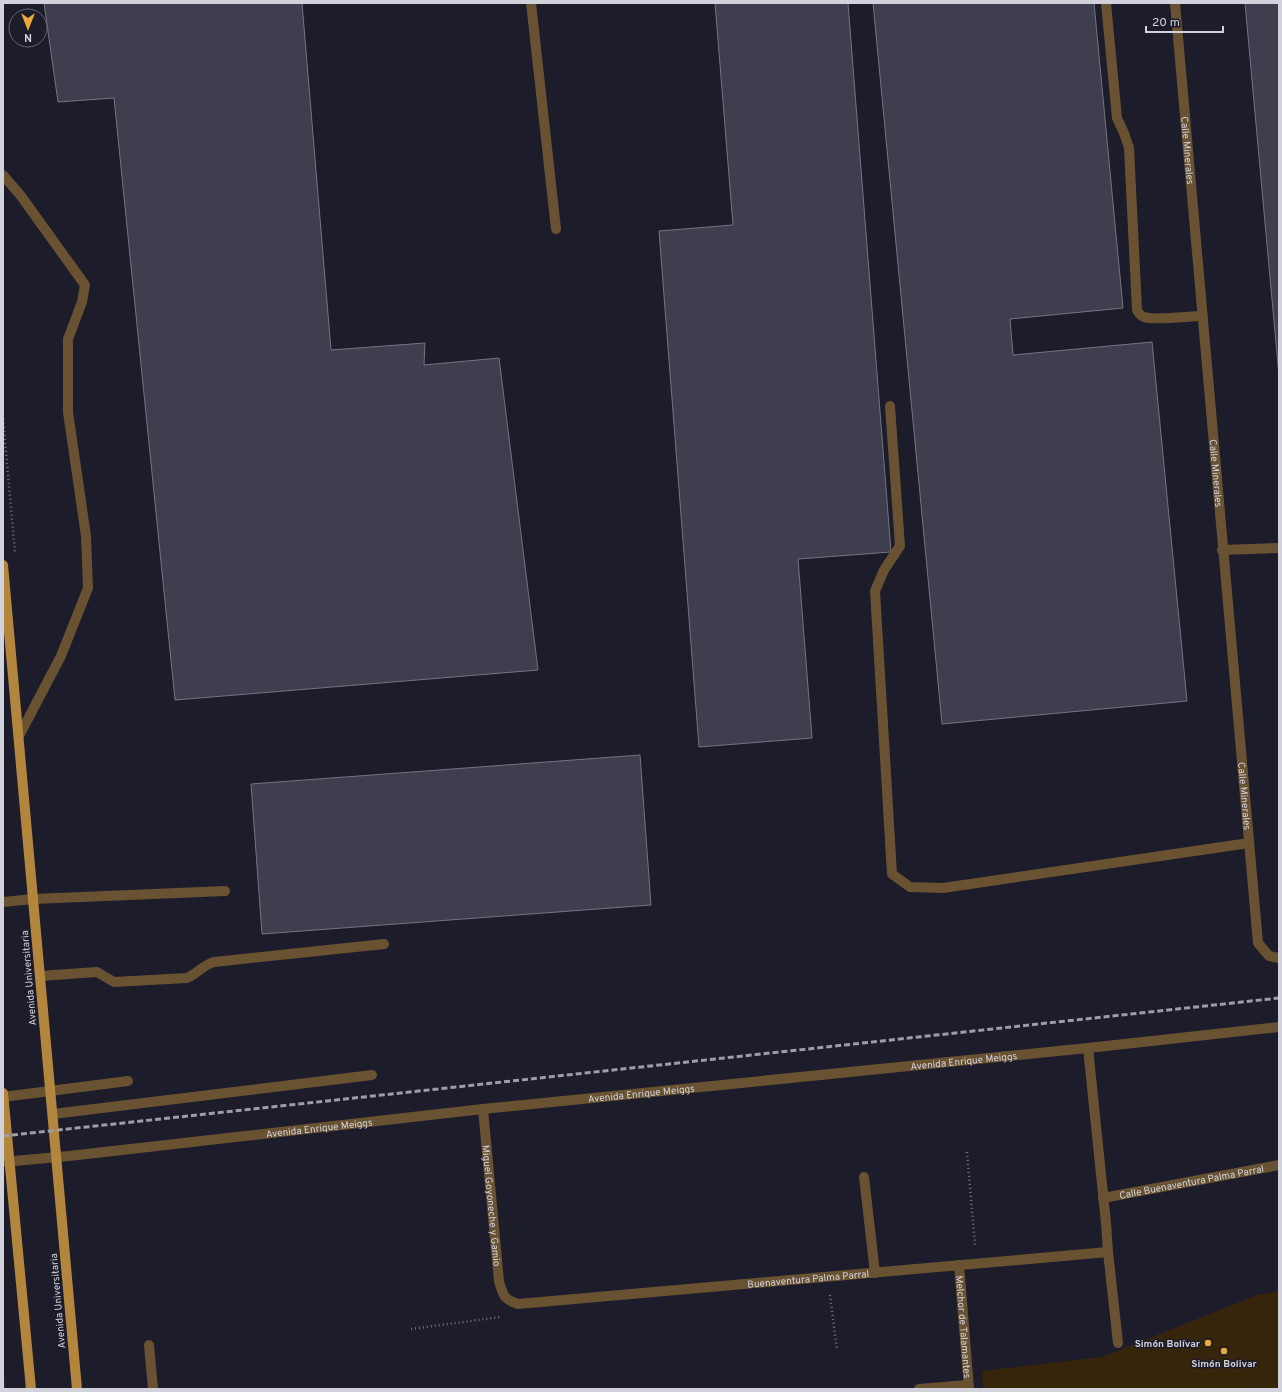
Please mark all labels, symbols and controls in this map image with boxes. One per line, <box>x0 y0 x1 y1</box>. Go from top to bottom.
north arrow <box>8 8 48 48</box>
scale bar <box>1146 8 1223 34</box>
text: 20 m <box>1152 15 1180 31</box>
text: N <box>24 30 32 44</box>
street label: Calle Minerales <box>1177 116 1196 185</box>
street label: Calle Minerales <box>1206 439 1225 508</box>
street label: Calle Minerales <box>1234 762 1253 831</box>
street label: Avenida Universitaria <box>19 930 40 1026</box>
street label: Avenida Enrique Meiggs <box>910 1050 1018 1074</box>
street label: Avenida Enrique Meiggs <box>587 1083 696 1106</box>
street label: Avenida Enrique Meiggs <box>265 1117 374 1142</box>
street label: Miguel Goyoneche y Gamio <box>478 1144 503 1267</box>
street label: Calle Buenaventura Palma Parral <box>1118 1163 1265 1203</box>
street label: Avenida Universitaria <box>48 1253 69 1349</box>
street label: Buenaventura Palma Parral <box>747 1268 870 1292</box>
street label: Melchor de Talamantes <box>952 1275 973 1379</box>
place label: Simón Bolívar <box>1135 1338 1201 1351</box>
marker: Simón Bolívar <box>1203 1338 1213 1348</box>
marker: Simón Bolivar <box>1219 1346 1229 1356</box>
place label: Simón Bolivar <box>1191 1358 1258 1371</box>

